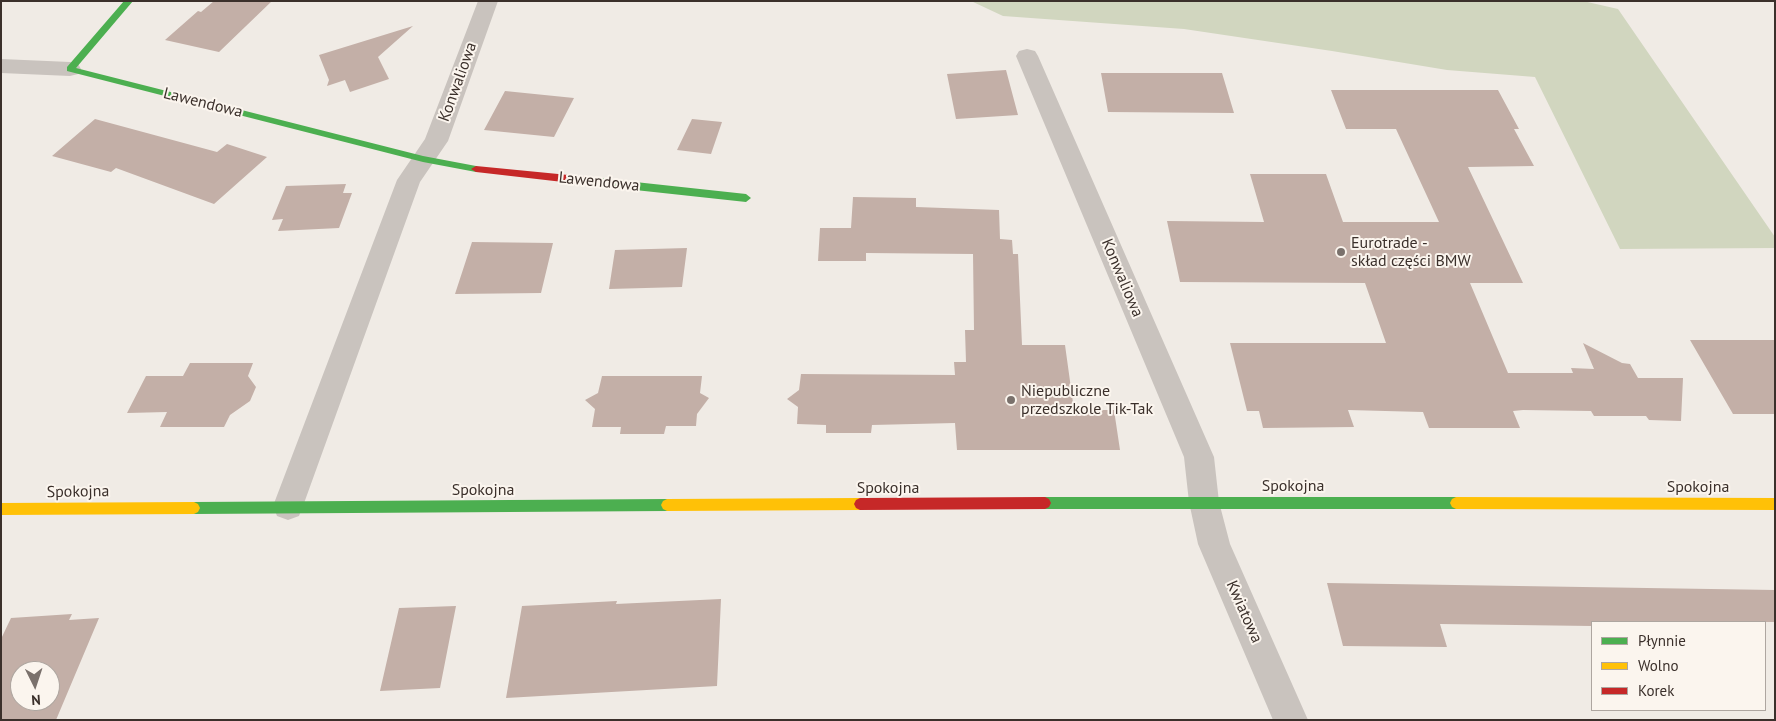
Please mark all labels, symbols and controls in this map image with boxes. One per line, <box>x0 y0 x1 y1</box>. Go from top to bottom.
street label: Konwaliowa <box>435 40 481 124</box>
street label: Lawendowa <box>161 84 245 122</box>
street label: Lawendowa <box>558 168 640 196</box>
place label: Eurotrade - skład części BMW <box>1351 233 1471 271</box>
street label: Konwaliowa <box>1097 236 1147 320</box>
marker: Eurotrade - skład części BMW <box>1335 246 1347 258</box>
place label: Niepubliczne przedszkole Tik-Tak <box>1021 381 1153 419</box>
marker: Niepubliczne przedszkole Tik-Tak <box>1005 394 1017 406</box>
street label: Spokojna <box>1262 476 1324 496</box>
street label: Spokojna <box>1667 477 1729 497</box>
street label: Spokojna <box>857 478 919 498</box>
street label: Spokojna <box>452 480 514 500</box>
street label: Spokojna <box>46 482 110 502</box>
street label: Kwiatowa <box>1222 578 1266 646</box>
legend <box>1591 621 1766 711</box>
text: Płynnie <box>1638 631 1686 650</box>
text: Wolno <box>1638 656 1678 675</box>
north arrow <box>10 661 60 711</box>
text: Korek <box>1638 681 1674 700</box>
text: N <box>31 691 41 709</box>

